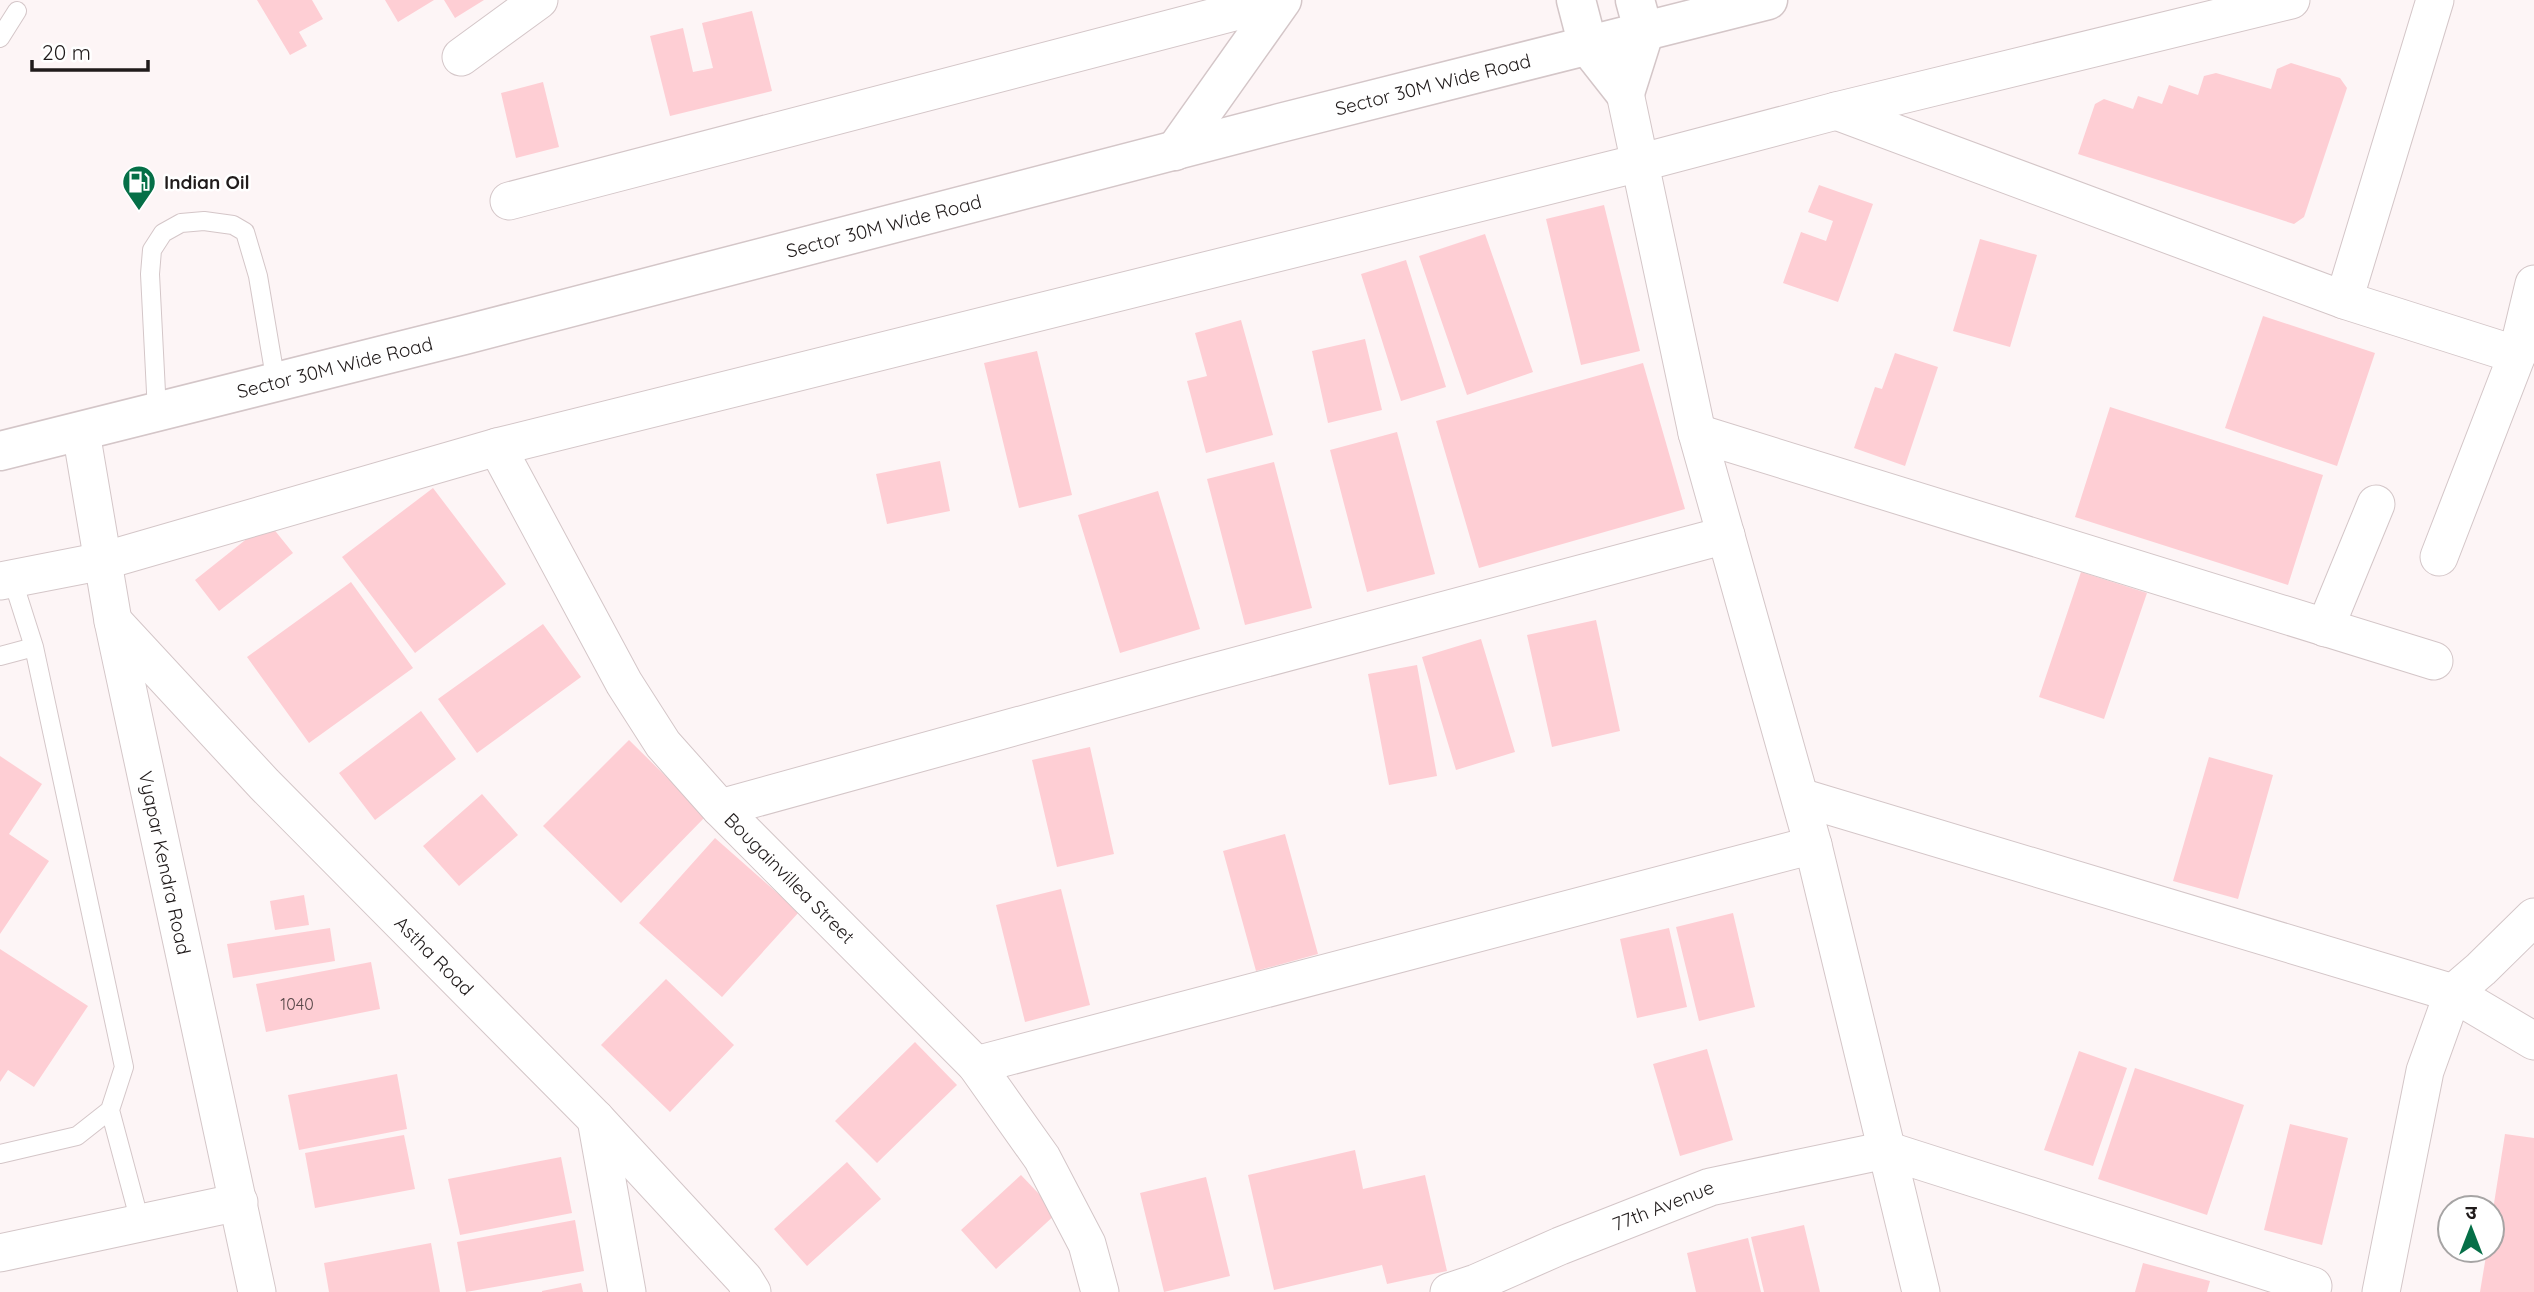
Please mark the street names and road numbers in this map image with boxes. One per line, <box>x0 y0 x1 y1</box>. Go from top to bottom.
street label: Sector 30M Wide Road <box>1333 48 1533 121</box>
street label: Sector 30M Wide Road <box>784 189 984 263</box>
street label: Sector 30M Wide Road <box>234 331 435 403</box>
street label: Vyapar Kendra Road <box>134 769 196 957</box>
street label: Bougainvillea Street <box>720 808 860 949</box>
street label: Astha Road <box>390 911 479 1001</box>
street label: 77th Avenue <box>1609 1175 1717 1236</box>

